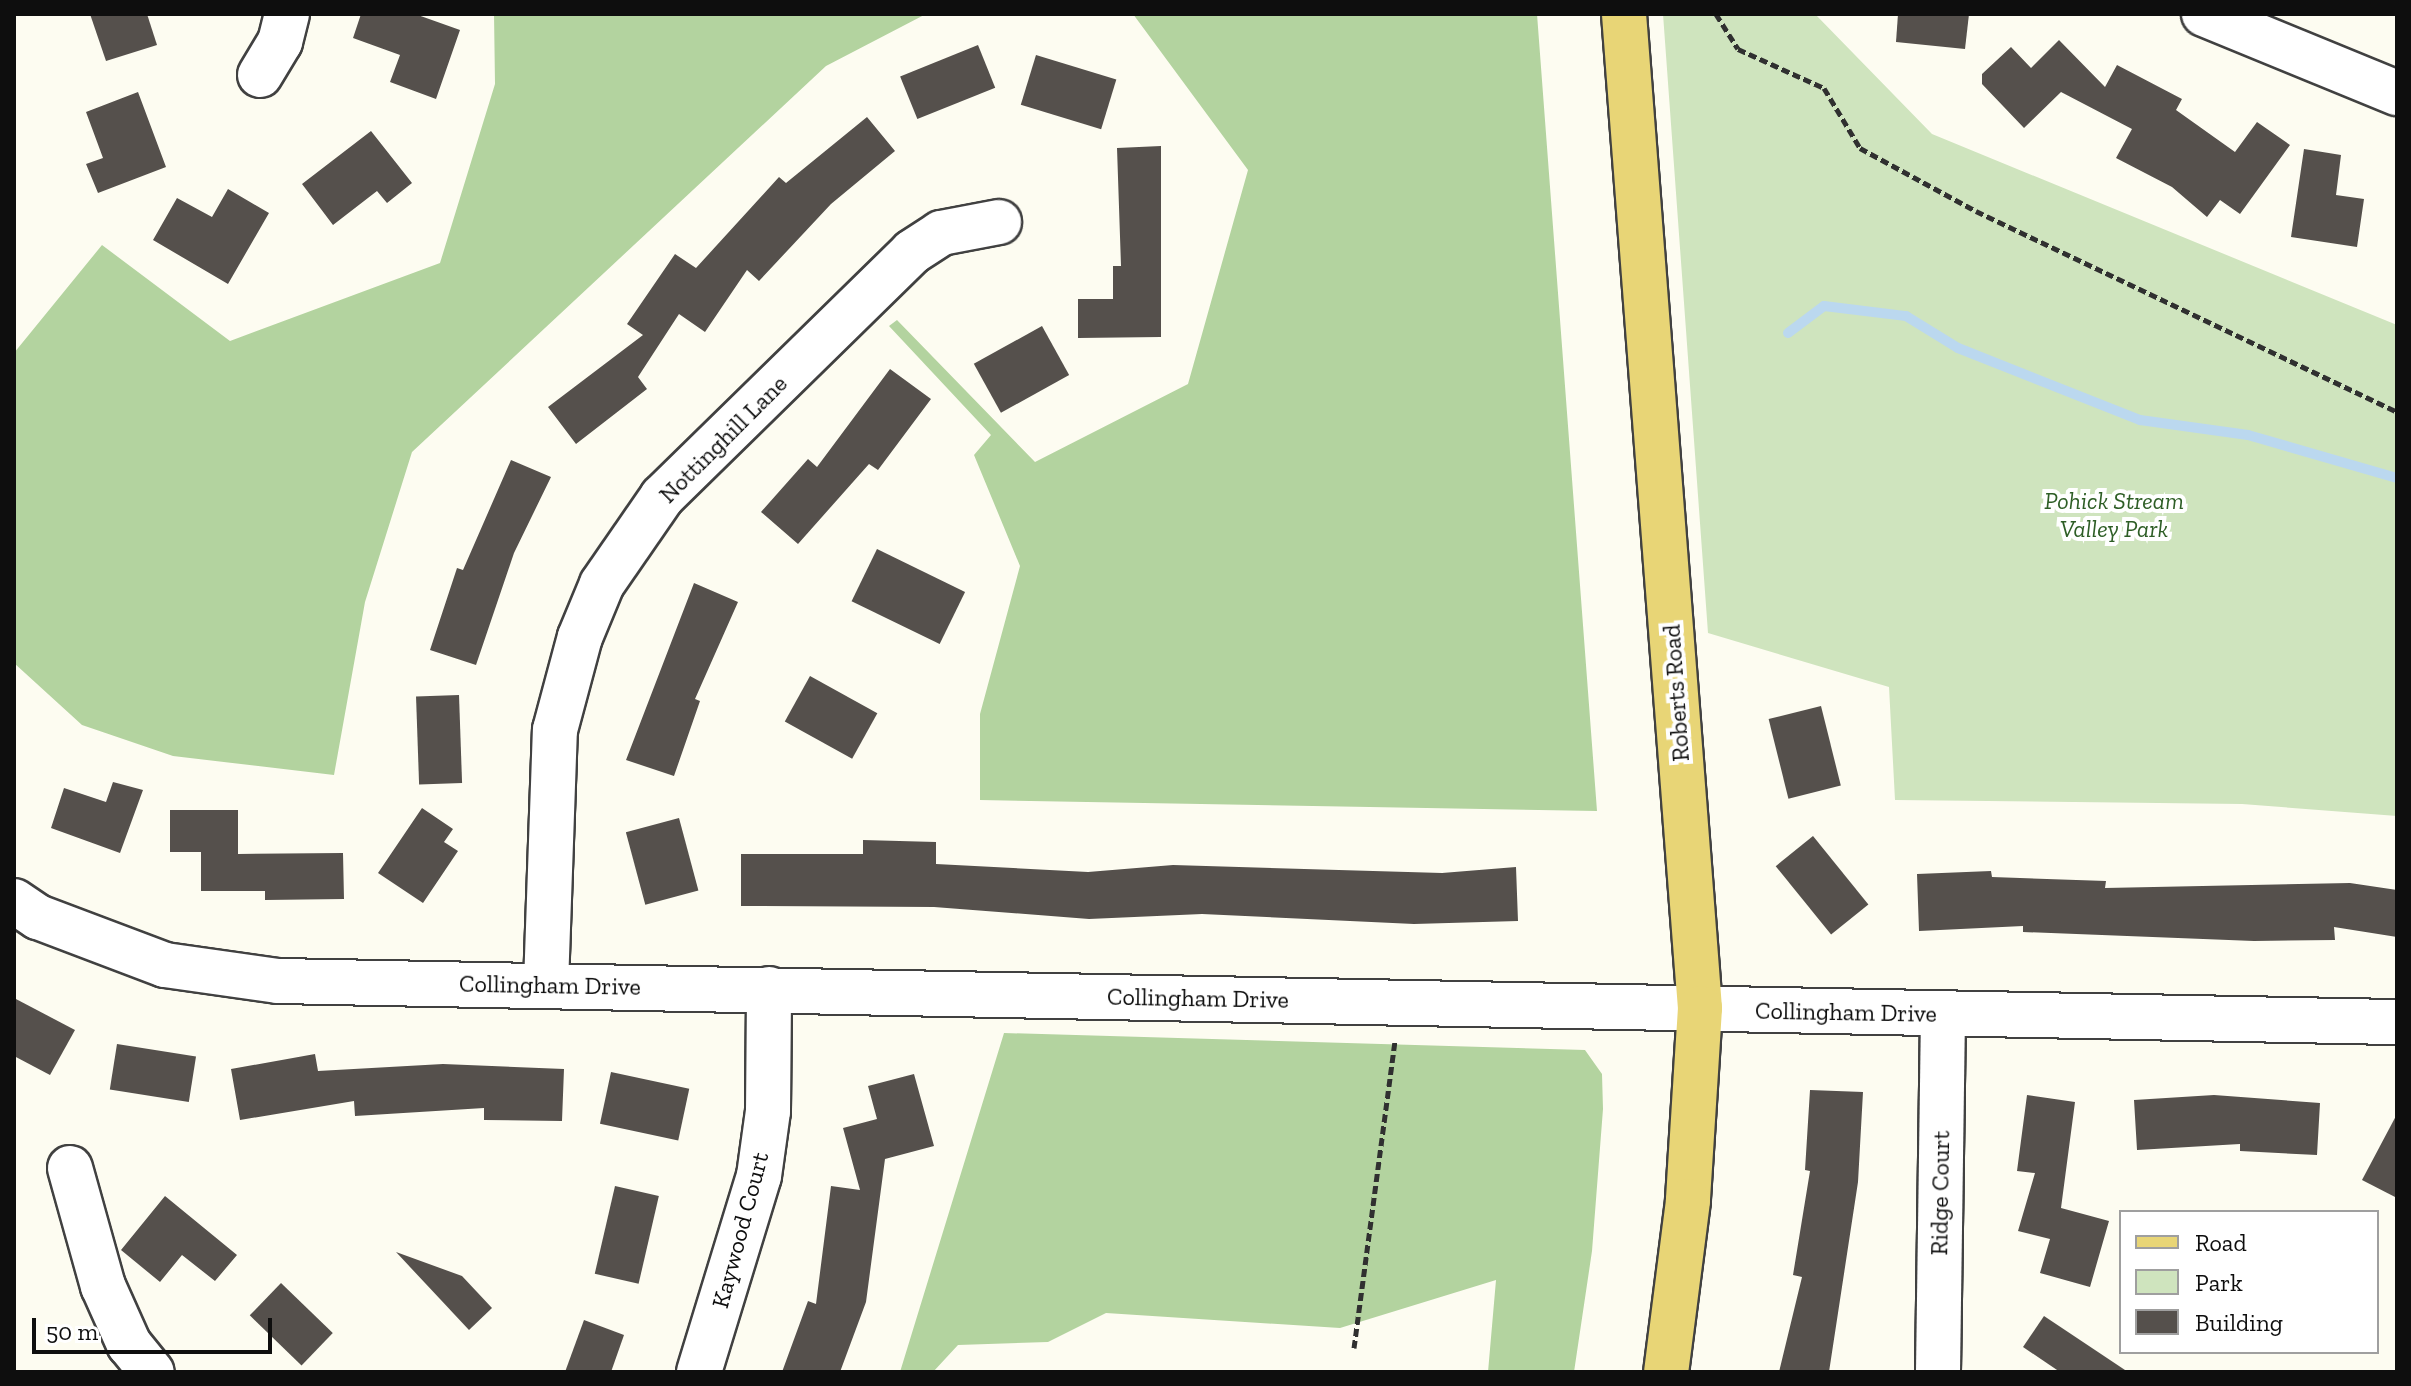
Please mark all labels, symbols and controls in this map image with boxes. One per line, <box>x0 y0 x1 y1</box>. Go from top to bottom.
street label: Nottinghill Lane <box>653 369 793 509</box>
park label: Pohick Stream Valley Park <box>2044 487 2184 543</box>
street label: Roberts Road <box>1657 623 1695 763</box>
street label: Collingham Drive <box>459 969 641 1001</box>
street label: Collingham Drive <box>1107 982 1289 1014</box>
street label: Collingham Drive <box>1755 996 1937 1028</box>
street label: Ridge Court <box>1925 1130 1955 1256</box>
street label: Kaywood Court <box>705 1149 775 1311</box>
legend <box>2119 1210 2379 1354</box>
text: Road <box>2195 1228 2247 1257</box>
text: Park <box>2195 1268 2243 1297</box>
scale bar <box>36 1302 276 1352</box>
text: Building <box>2195 1308 2283 1337</box>
text: 50 m <box>46 1317 98 1346</box>

